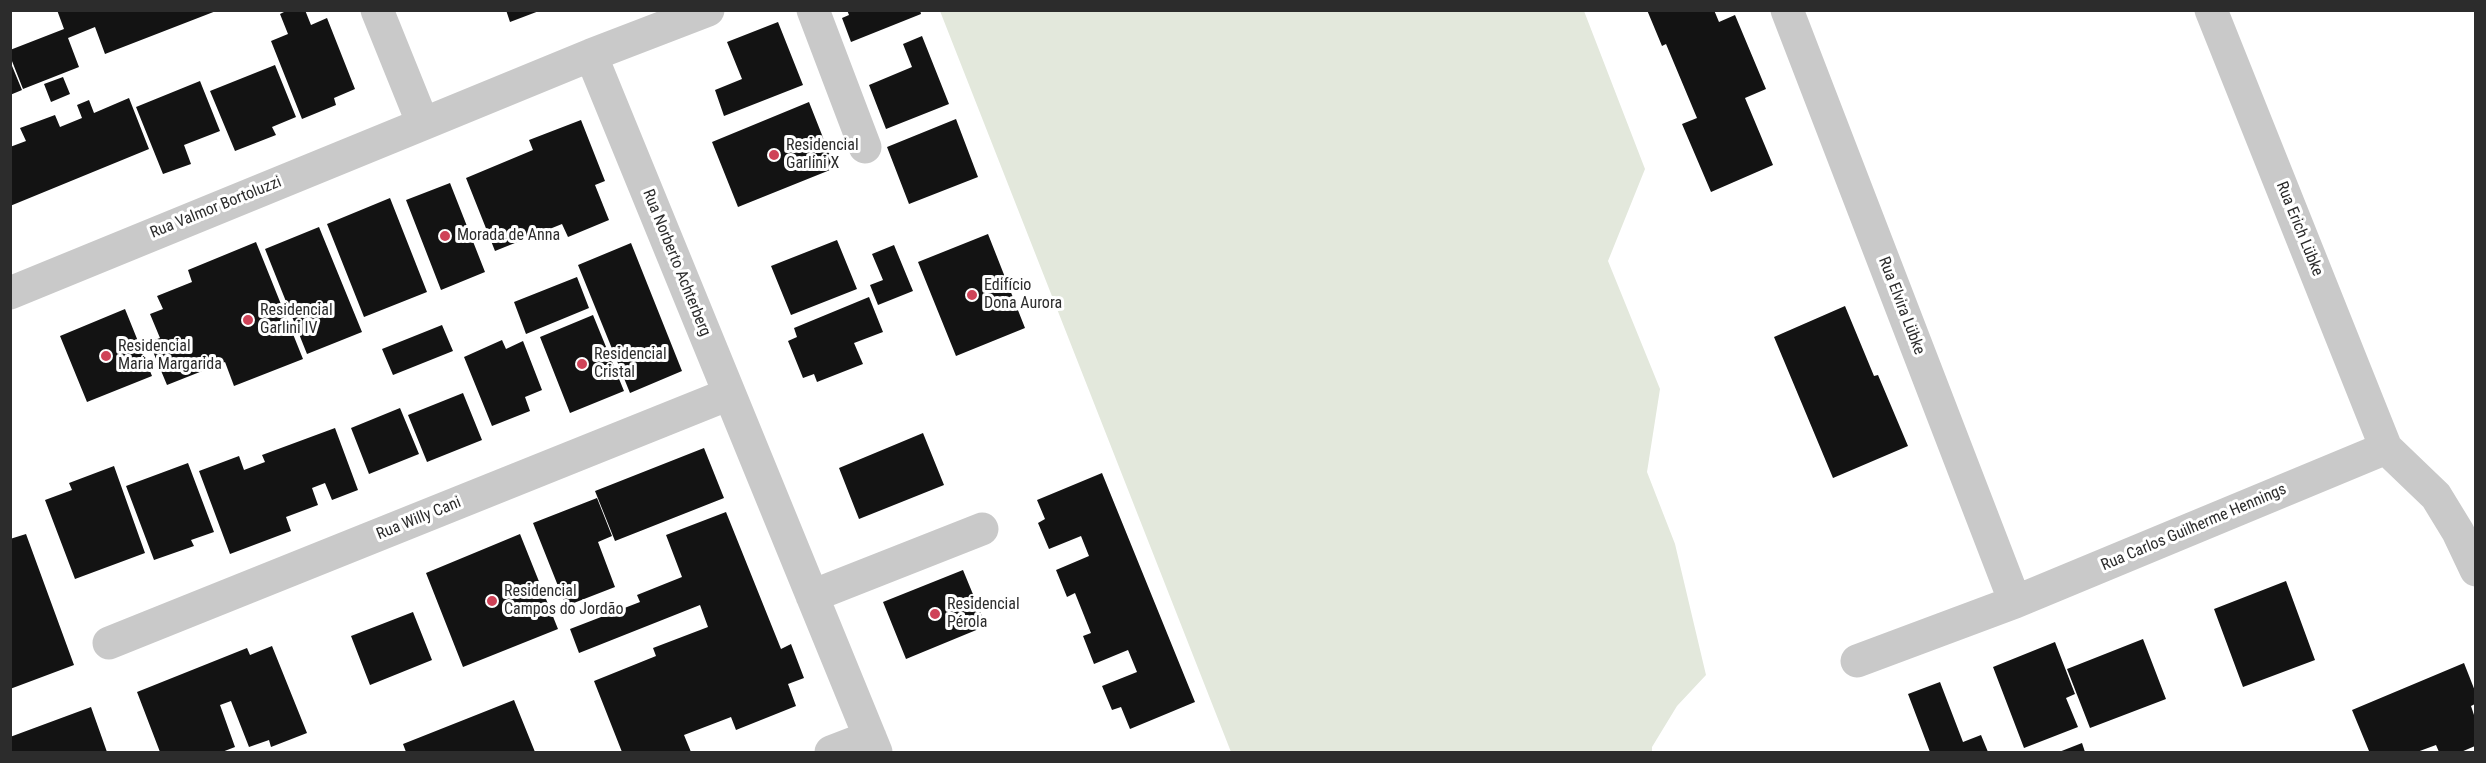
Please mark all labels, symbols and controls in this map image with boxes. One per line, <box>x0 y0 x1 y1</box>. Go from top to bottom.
place label: Residencial Garlini X <box>786 136 859 174</box>
marker: Residencial Garlini X <box>767 148 781 162</box>
street label: Rua Valmor Bortoluzzi <box>148 173 284 243</box>
street label: Rua Erich Lübke <box>2271 179 2327 279</box>
street label: Rua Norberto Achterberg <box>638 187 714 339</box>
place label: Morada de Anna <box>457 226 560 246</box>
marker: Morada de Anna <box>438 229 452 243</box>
street label: Rua Elvira Lübke <box>1874 254 1928 358</box>
place label: Edifício Dona Aurora <box>984 276 1062 314</box>
marker: Edifício Dona Aurora <box>965 288 979 302</box>
place label: Residencial Garlini IV <box>260 301 333 339</box>
marker: Residencial Garlini IV <box>241 313 255 327</box>
place label: Residencial Maria Margarida <box>118 337 222 375</box>
place label: Residencial Cristal <box>594 345 667 383</box>
marker: Residencial Maria Margarida <box>99 349 113 363</box>
marker: Residencial Cristal <box>575 357 589 371</box>
street label: Rua Carlos Guilherme Hennings <box>2099 480 2289 576</box>
street label: Rua Willy Cani <box>374 493 464 545</box>
place label: Residencial Campos do Jordão <box>504 582 623 620</box>
marker: Residencial Campos do Jordão <box>485 594 499 608</box>
place label: Residencial Pérola <box>947 595 1020 633</box>
marker: Residencial Pérola <box>928 607 942 621</box>

